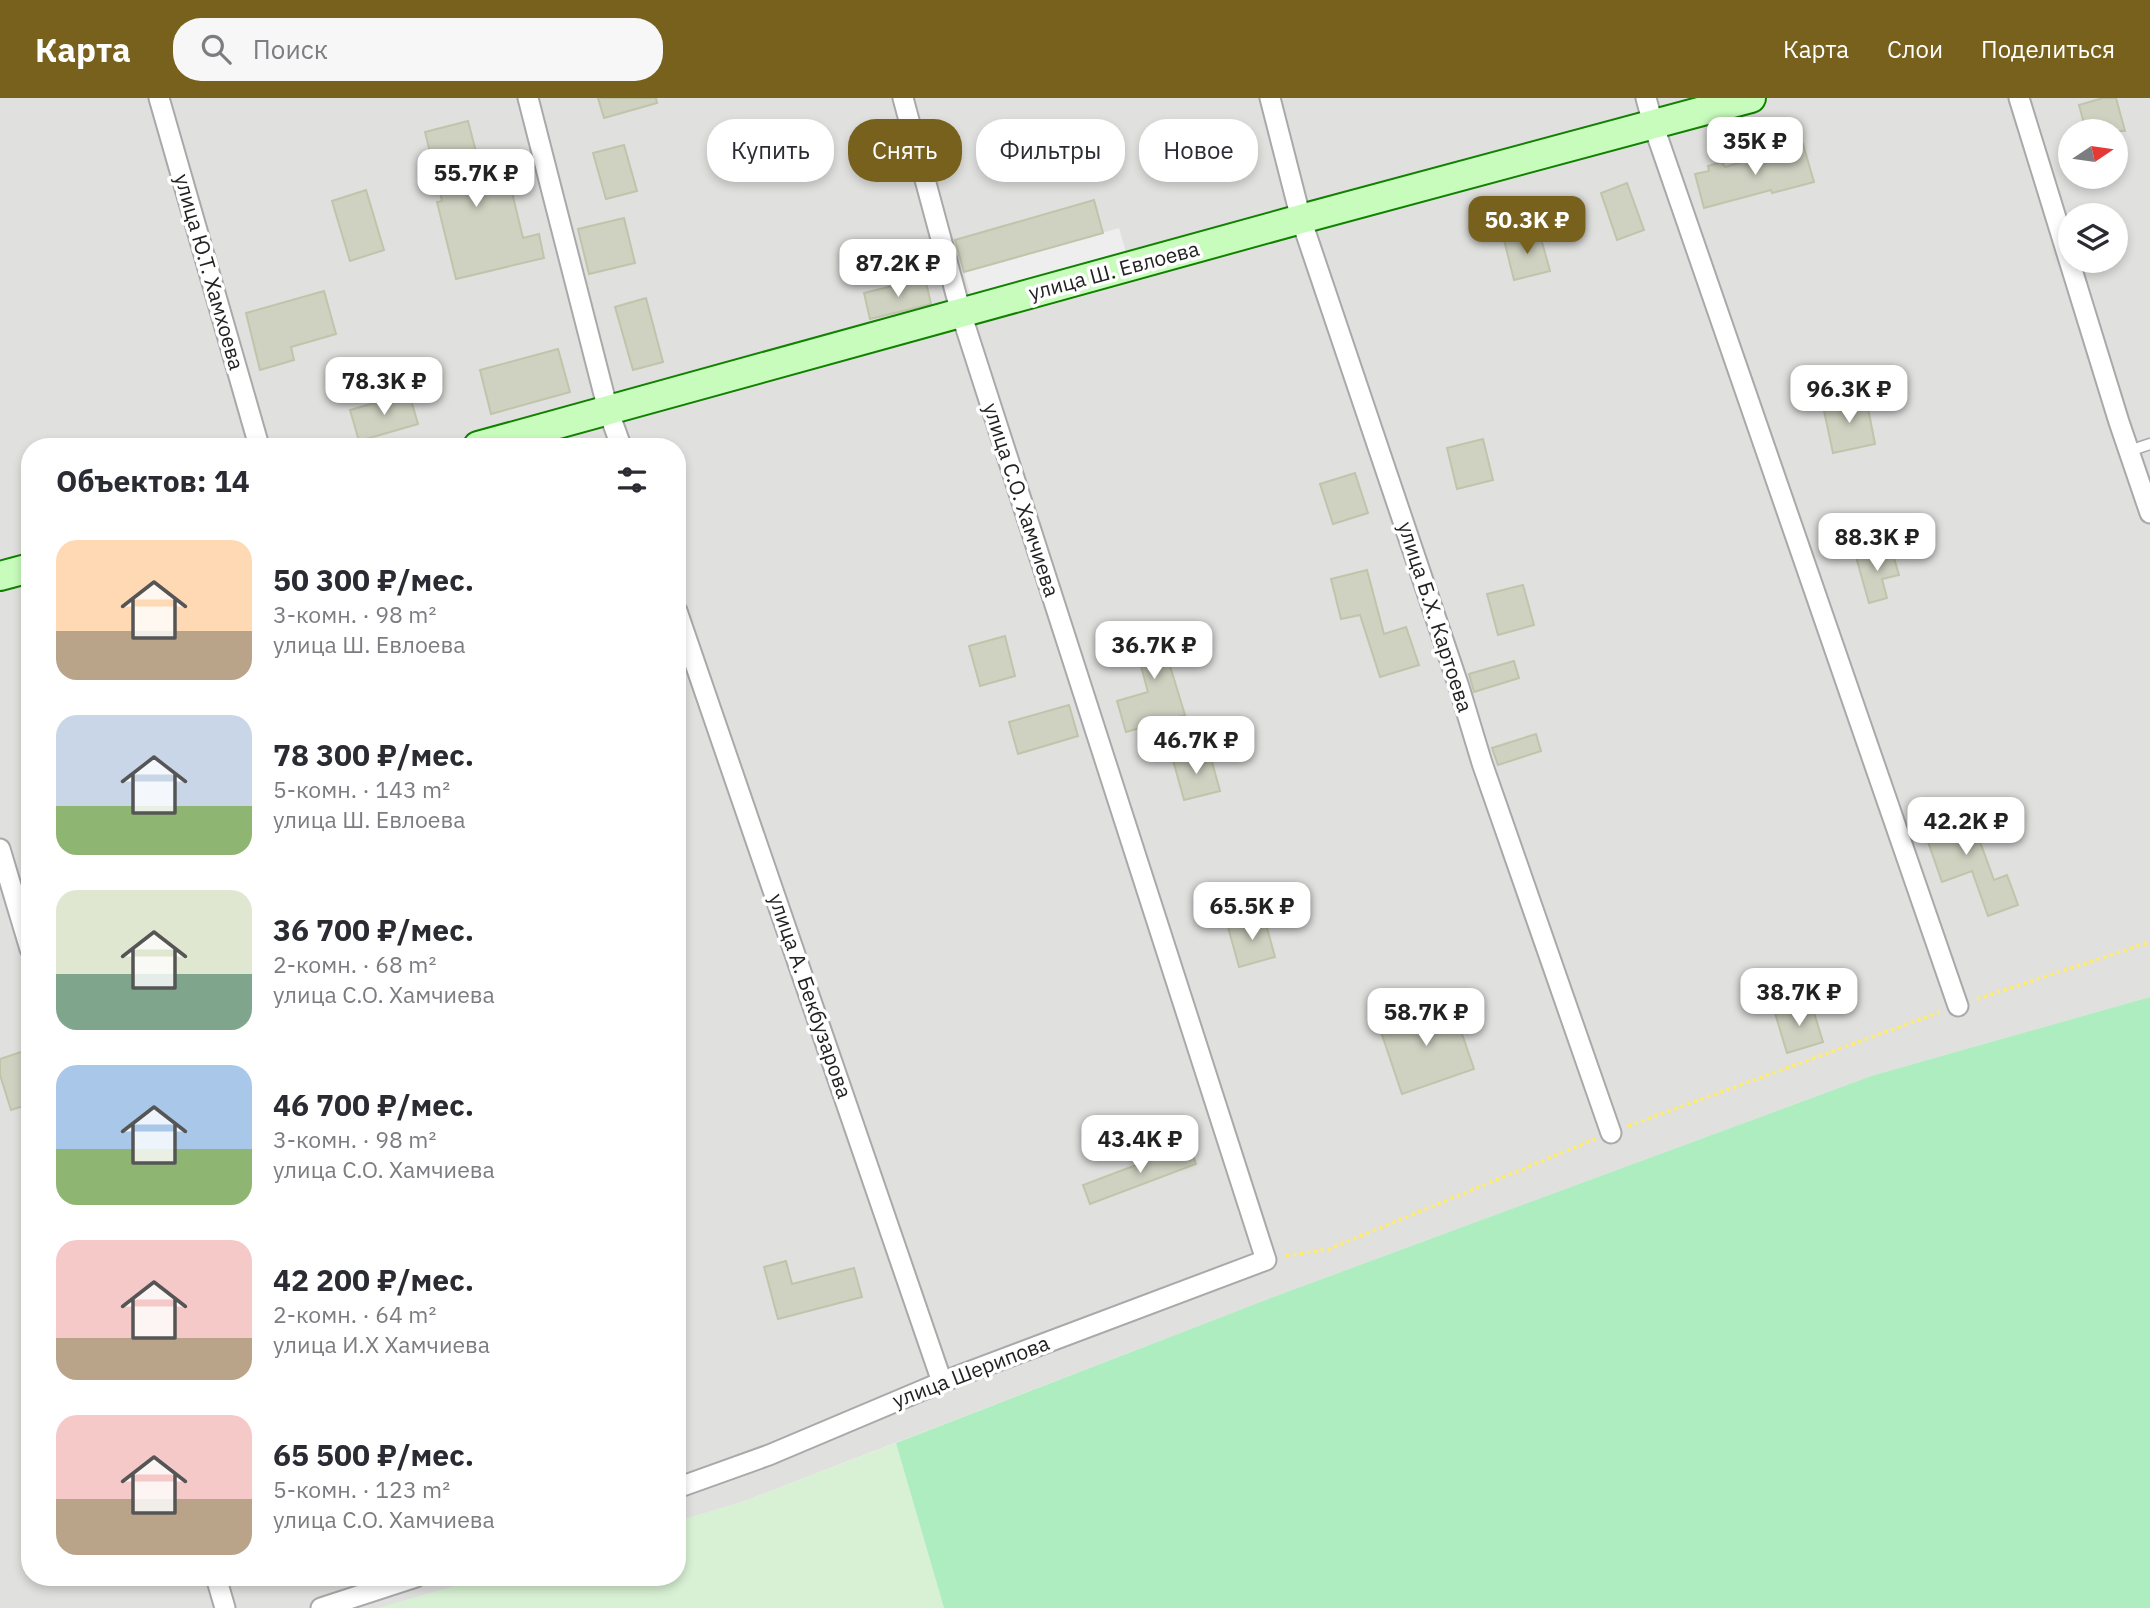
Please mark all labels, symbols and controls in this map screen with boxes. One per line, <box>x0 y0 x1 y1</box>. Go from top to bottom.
search box <box>173 18 663 81</box>
text: Карта <box>35 28 131 71</box>
icon: search <box>197 30 235 68</box>
text: Поиск <box>253 32 328 66</box>
text: Карта <box>1783 33 1849 65</box>
text: Слои <box>1887 33 1943 65</box>
text: Поделиться <box>1981 33 2115 65</box>
pin: 35K ₽ <box>1706 118 1804 177</box>
chip: Купить <box>707 119 834 182</box>
chip: Снять <box>848 119 962 182</box>
chip: Фильтры <box>976 119 1125 182</box>
chip: Новое <box>1139 119 1258 182</box>
north arrow <box>2058 119 2128 189</box>
map controls <box>2058 119 2128 273</box>
text: 35K ₽ <box>1723 125 1787 155</box>
pin: 55.7K ₽ <box>411 150 541 209</box>
text: 55.7K ₽ <box>433 157 519 187</box>
street label: улица Ю.Т. Хамхоева <box>169 170 251 373</box>
pin: 50.3K ₽ <box>1462 197 1592 256</box>
button: layers <box>2058 203 2128 273</box>
text: 50.3K ₽ <box>1484 204 1570 234</box>
street label: улица Ш. Евлоева <box>1025 234 1202 306</box>
pin: 87.2K ₽ <box>833 240 963 299</box>
text: 87.2K ₽ <box>855 247 941 277</box>
pin: 78.3K ₽ <box>319 358 449 417</box>
text: 78.3K ₽ <box>341 365 427 395</box>
pin: 96.3K ₽ <box>1784 366 1914 425</box>
text: 96.3K ₽ <box>1806 373 1892 403</box>
street label: улица С.О. Хамчиева <box>977 399 1067 600</box>
text: Объектов: 14 <box>56 461 250 500</box>
icon: filters <box>613 461 651 499</box>
pin: 88.3K ₽ <box>1812 514 1942 573</box>
street label: улица Б.Х. Картоева <box>1392 518 1480 715</box>
text: 88.3K ₽ <box>1834 521 1920 551</box>
text: 50 300 ₽/мес. <box>273 560 474 599</box>
icon: home <box>112 568 196 652</box>
text: 3-комн. · 98 m² <box>273 599 436 629</box>
pin: 36.7K ₽ <box>1089 622 1219 681</box>
text: улица Ш. Евлоева <box>273 629 465 659</box>
text: 36.7K ₽ <box>1111 629 1197 659</box>
pin: 46.7K ₽ <box>1131 716 1261 776</box>
text: 46.7K ₽ <box>1153 724 1239 754</box>
text: 78 300 ₽/мес. <box>273 735 474 774</box>
icon: home <box>112 743 196 827</box>
text: 5-комн. · 143 m² <box>273 774 450 804</box>
pin: 42.2K ₽ <box>1901 798 2031 857</box>
text: улица Ш. Евлоева <box>273 804 465 834</box>
text: 42.2K ₽ <box>1923 805 2009 835</box>
pin: 65.5K ₽ <box>1187 882 1317 942</box>
street label: улица А. Бекбузарова <box>763 890 859 1102</box>
text: 65.5K ₽ <box>1209 890 1295 920</box>
text: 36 700 ₽/мес. <box>273 910 474 949</box>
icon: home <box>112 918 196 1002</box>
text: 2-комн. · 68 m² <box>273 949 436 979</box>
pin: 38.7K ₽ <box>1734 968 1864 1028</box>
text: 38.7K ₽ <box>1756 976 1842 1006</box>
text: улица С.О. Хамчиева <box>273 979 495 1009</box>
pin: 58.7K ₽ <box>1361 988 1491 1048</box>
text: 58.7K ₽ <box>1383 996 1469 1026</box>
text: 46 700 ₽/мес. <box>273 1085 474 1124</box>
icon: home <box>112 1093 196 1177</box>
pin: 43.4K ₽ <box>1075 1116 1205 1175</box>
text: 43.4K ₽ <box>1097 1123 1183 1153</box>
text: 3-комн. · 98 m² <box>273 1124 436 1154</box>
text: улица С.О. Хамчиева <box>273 1154 495 1184</box>
text: 42 200 ₽/мес. <box>273 1260 474 1299</box>
icon: home <box>112 1268 196 1352</box>
text: 2-комн. · 64 m² <box>273 1299 436 1329</box>
street label: улица Шерипова <box>888 1328 1053 1414</box>
text: улица И.Х Хамчиева <box>273 1329 490 1359</box>
text: 65 500 ₽/мес. <box>273 1435 474 1474</box>
icon: home <box>112 1443 196 1527</box>
text: 5-комн. · 123 m² <box>273 1474 450 1504</box>
text: улица С.О. Хамчиева <box>273 1504 495 1534</box>

